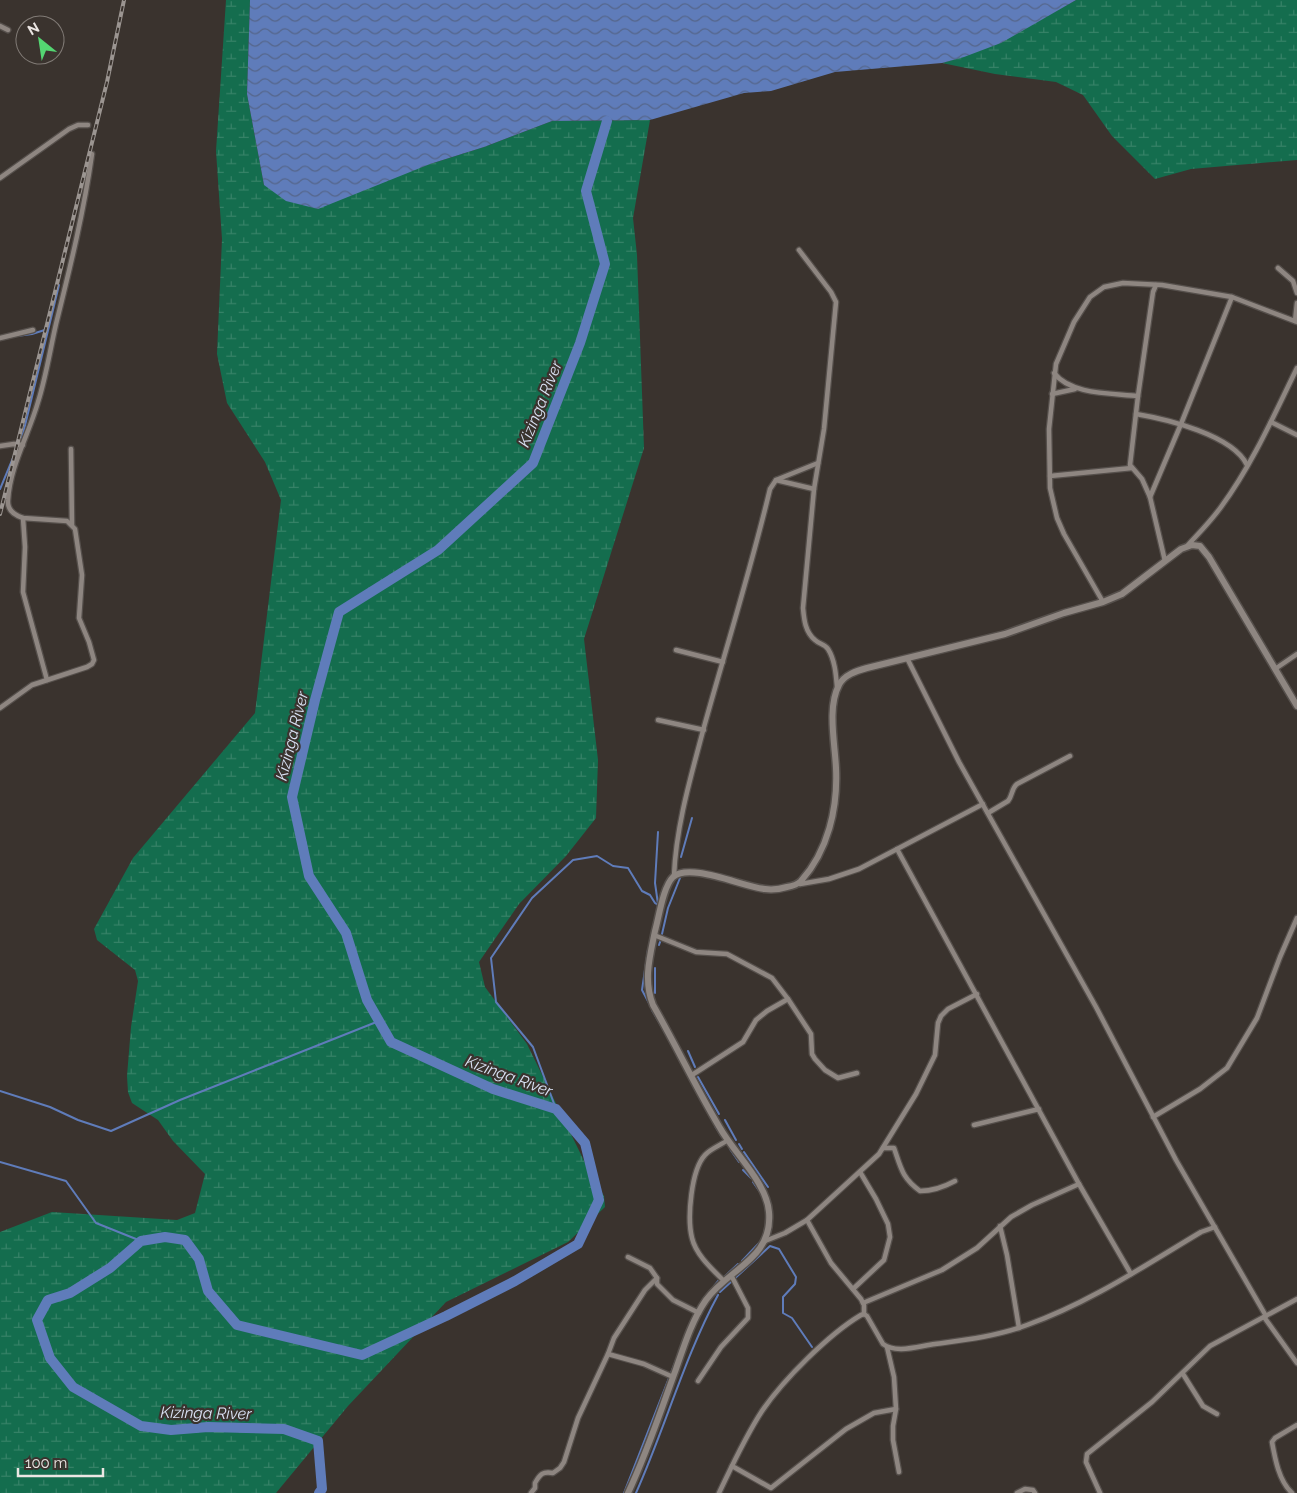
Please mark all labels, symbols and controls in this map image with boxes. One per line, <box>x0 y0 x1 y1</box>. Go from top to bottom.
north arrow <box>15 15 65 65</box>
text: N <box>25 19 42 38</box>
water label: Kizinga River <box>514 358 566 450</box>
water label: Kizinga River <box>272 689 312 783</box>
water label: Kizinga River <box>463 1051 556 1101</box>
water label: Kizinga River <box>160 1403 252 1423</box>
scale bar <box>18 1446 102 1478</box>
text: 100 m <box>25 1454 67 1472</box>

